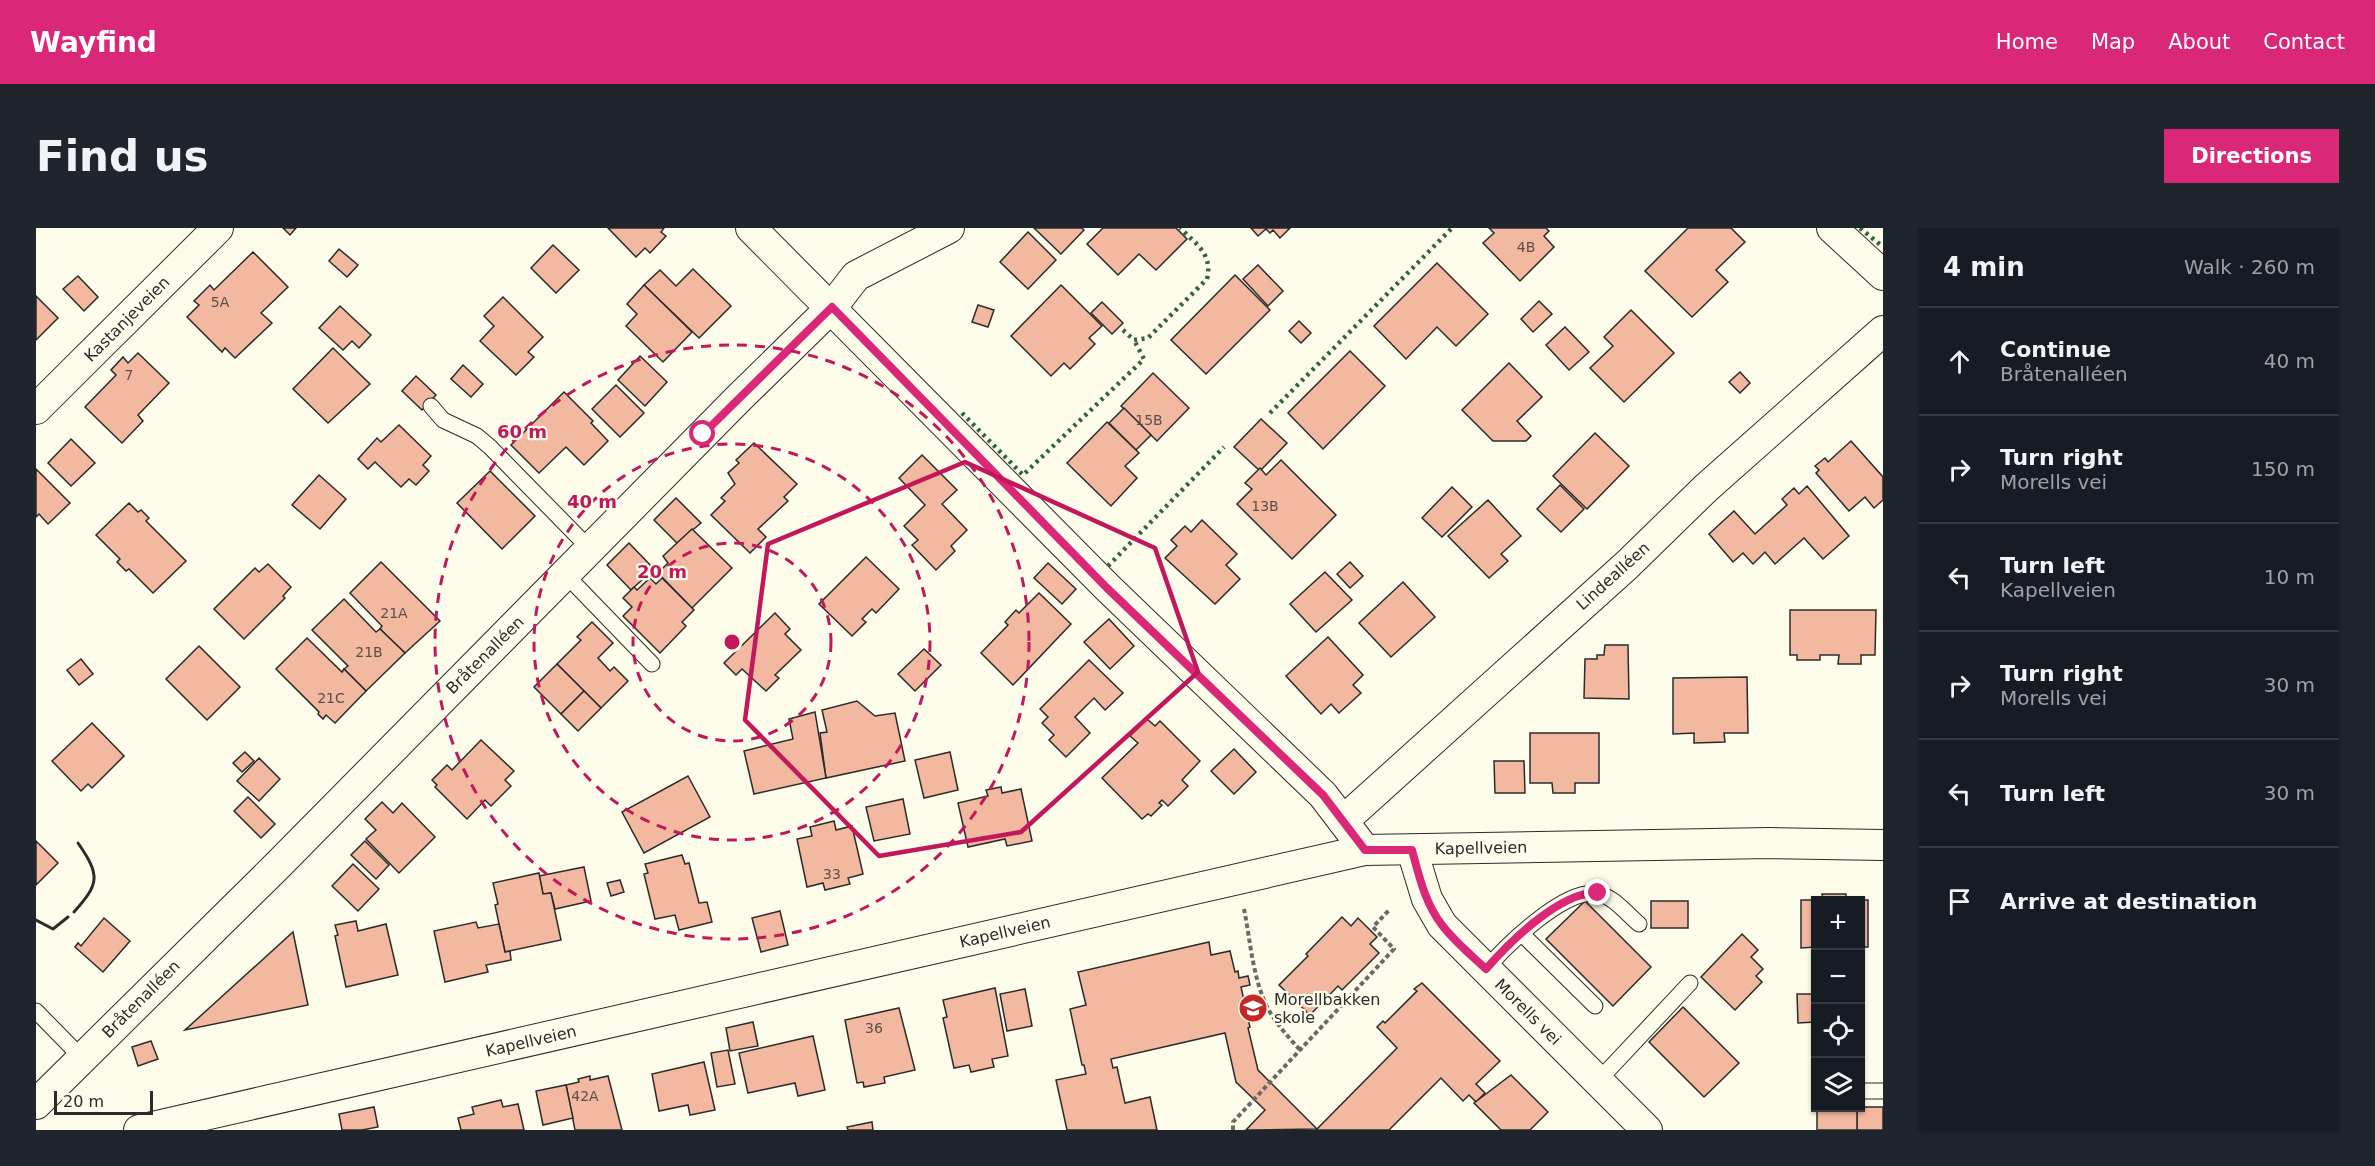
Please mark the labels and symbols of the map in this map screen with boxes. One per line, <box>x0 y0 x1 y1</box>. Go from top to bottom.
house number: 4B <box>1517 239 1535 255</box>
street label: Kastanjeveien <box>80 272 174 366</box>
house number: 5A <box>211 294 230 310</box>
house number: 7 <box>125 367 133 383</box>
house number: 15B <box>1135 412 1163 428</box>
route start <box>689 420 715 446</box>
text: 60 m <box>497 421 547 442</box>
text: 40 m <box>567 491 617 512</box>
house number: 13B <box>1251 498 1279 514</box>
street label: Lindealléen <box>1572 538 1654 614</box>
text: 20 m <box>637 561 687 582</box>
house number: 21A <box>380 605 408 621</box>
street label: Bråtenalléen <box>442 612 528 698</box>
centre of rings <box>722 632 742 652</box>
house number: 21B <box>355 644 383 660</box>
house number: 21C <box>317 690 345 706</box>
street label: Kapellveien <box>1435 838 1527 858</box>
house number: 33 <box>823 866 841 882</box>
route end <box>1584 879 1610 905</box>
street label: Kapellveien <box>958 912 1052 952</box>
street label: Bråtenalléen <box>98 956 184 1042</box>
street label: Morells vei <box>1491 975 1565 1049</box>
place label: Morellbakken skole <box>1274 990 1380 1027</box>
school or university icon: Morellbakken skole <box>1237 992 1269 1024</box>
house number: 36 <box>865 1020 883 1036</box>
street label: Kapellveien <box>484 1021 578 1061</box>
scale bar <box>54 1088 153 1116</box>
house number: 42A <box>571 1088 599 1104</box>

